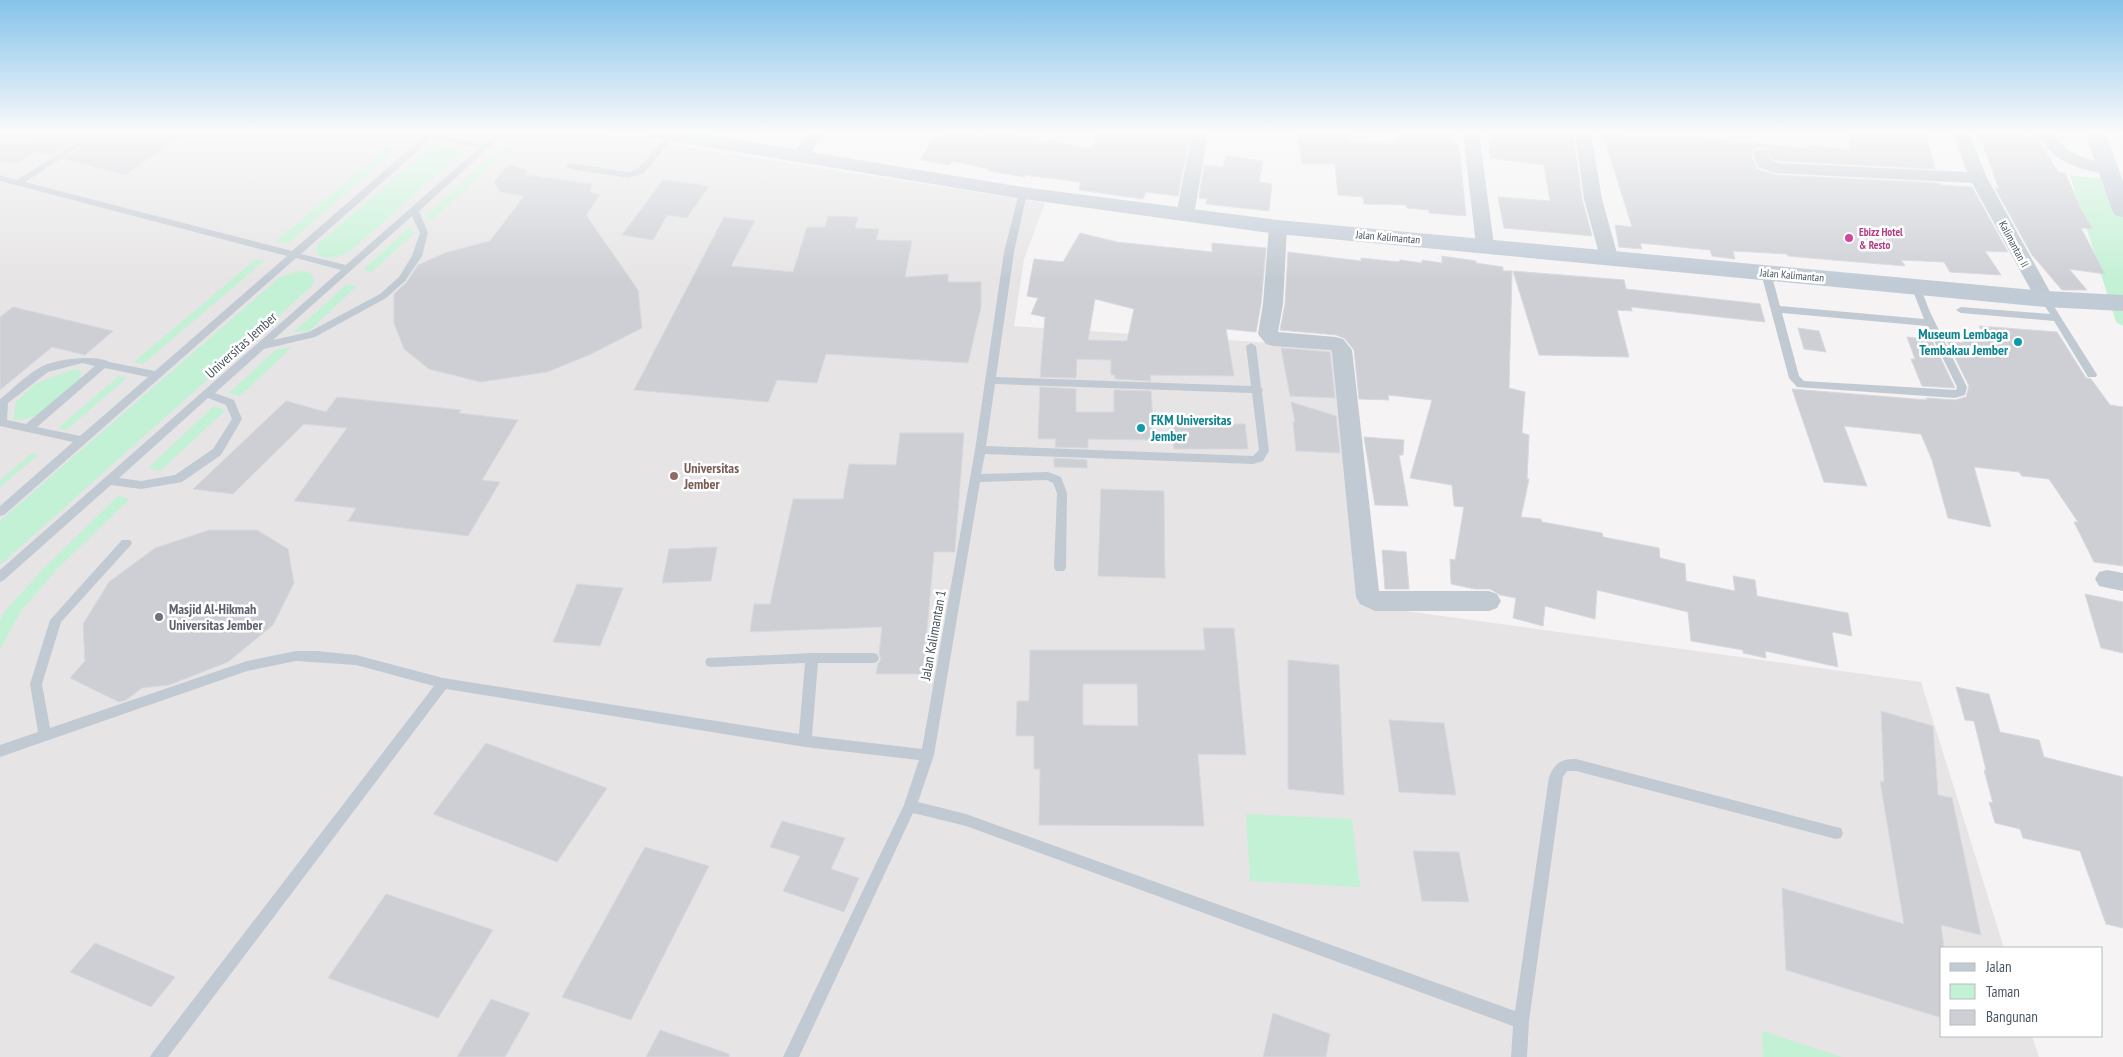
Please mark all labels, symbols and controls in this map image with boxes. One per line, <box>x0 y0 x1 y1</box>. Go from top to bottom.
street label: Kalimantan II <box>1996 218 2032 270</box>
place label: Ebizz Hotel & Resto <box>1859 225 1903 252</box>
street label: Jalan Kalimantan <box>1354 227 1421 247</box>
marker: Ebizz Hotel & Resto <box>1843 232 1855 244</box>
street label: Jalan Kalimantan <box>1758 265 1825 285</box>
street label: Universitas Jember <box>201 308 281 382</box>
place label: Museum Lembaga Tembakau Jember <box>1918 325 2009 359</box>
marker: Museum Lembaga Tembakau Jember <box>2012 336 2024 348</box>
place label: FKM Universitas Jember <box>1150 411 1231 445</box>
marker: FKM Universitas Jember <box>1135 422 1147 434</box>
place label: Universitas Jember <box>683 459 739 493</box>
marker: Universitas Jember <box>668 470 680 482</box>
street label: Jalan Kalimantan 1 <box>916 589 950 682</box>
place label: Masjid Al-Hikmah Universitas Jember <box>169 600 263 634</box>
marker: Masjid Al-Hikmah Universitas Jember <box>153 611 165 623</box>
legend <box>1940 947 2103 1037</box>
text: Jalan <box>1985 957 2012 976</box>
text: Taman <box>1986 982 2020 1001</box>
text: Bangunan <box>1986 1007 2038 1026</box>

